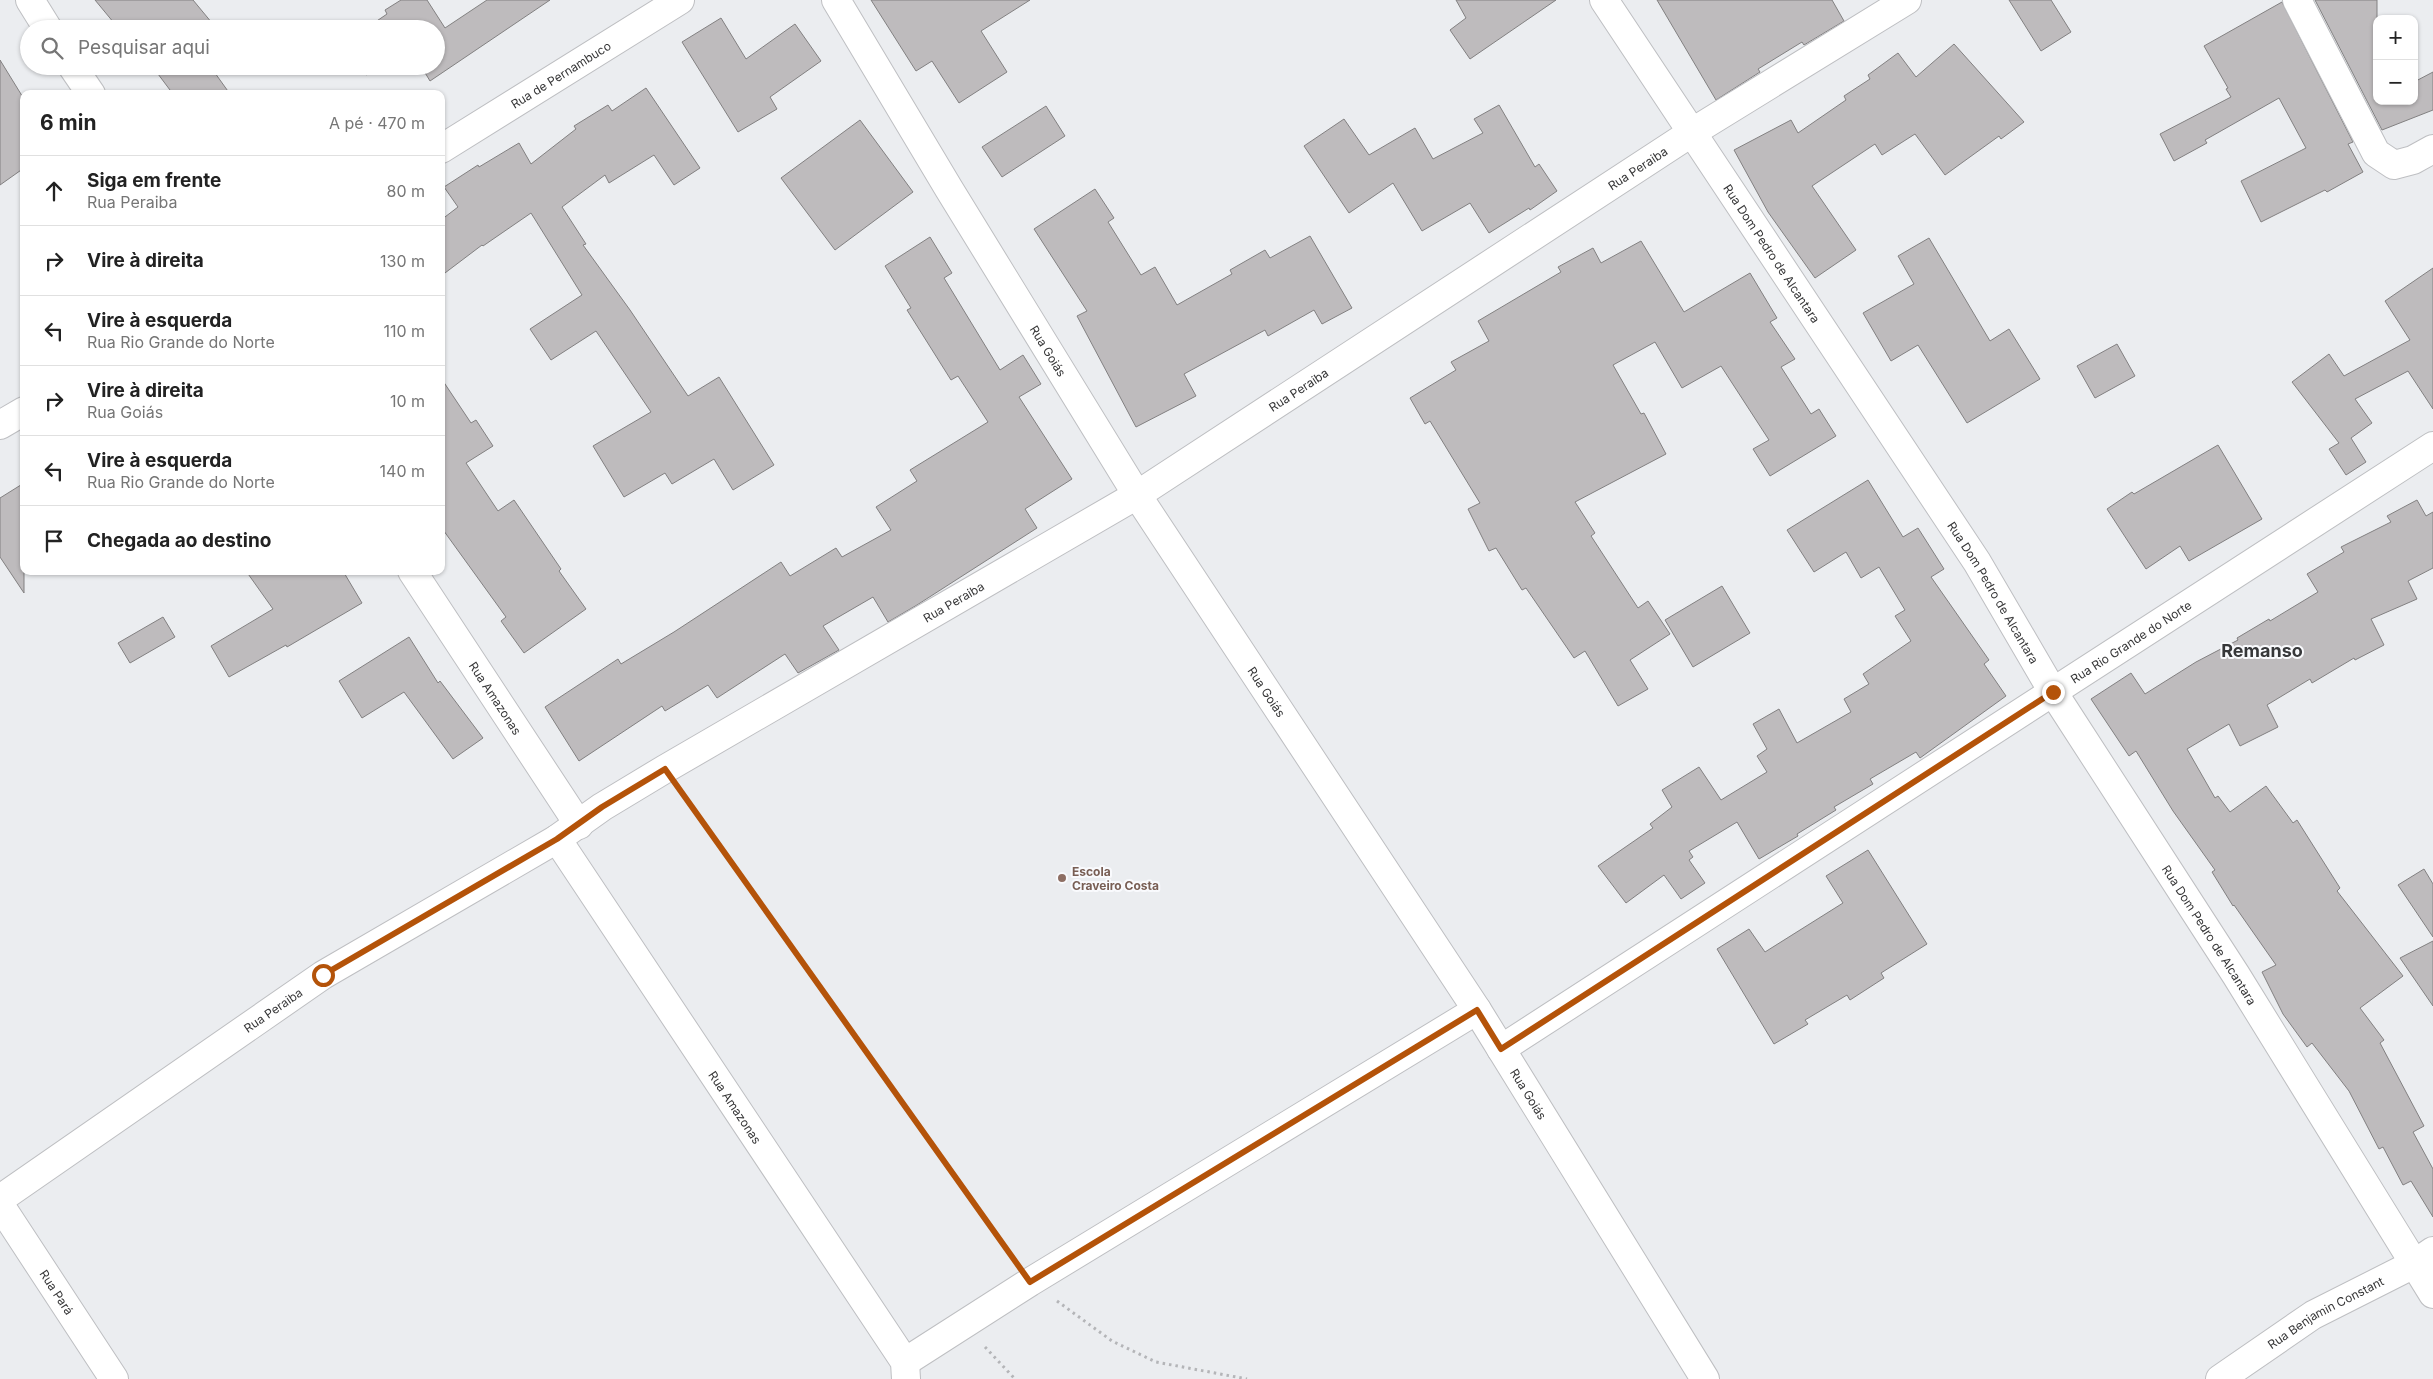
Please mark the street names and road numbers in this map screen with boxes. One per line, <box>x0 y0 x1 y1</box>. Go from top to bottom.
street label: Rua de Pernambuco <box>508 38 613 111</box>
street label: Rua Peraiba <box>1605 143 1670 193</box>
street label: Rua Dom Pedro de Alcantara <box>1721 181 1824 325</box>
street label: Rua Goiás <box>1027 322 1070 379</box>
street label: Rua Peraiba <box>1266 365 1331 414</box>
street label: Rua Dom Pedro de Alcantara <box>1945 519 2042 666</box>
street label: Rua Peraiba <box>920 578 987 625</box>
street label: Rua Rio Grande do Norte <box>2067 597 2194 686</box>
street label: Rua Amazonas <box>466 659 525 737</box>
street label: Rua Goiás <box>1245 664 1289 720</box>
street label: Rua Dom Pedro de Alcantara <box>2159 862 2260 1008</box>
street label: Rua Peraiba <box>241 984 305 1035</box>
street label: Rua Goiás <box>1507 1066 1550 1122</box>
street label: Rua Amazonas <box>706 1068 765 1146</box>
street label: Rua Pará <box>37 1267 77 1317</box>
street label: Rua Benjamin Constant <box>2264 1273 2386 1352</box>

